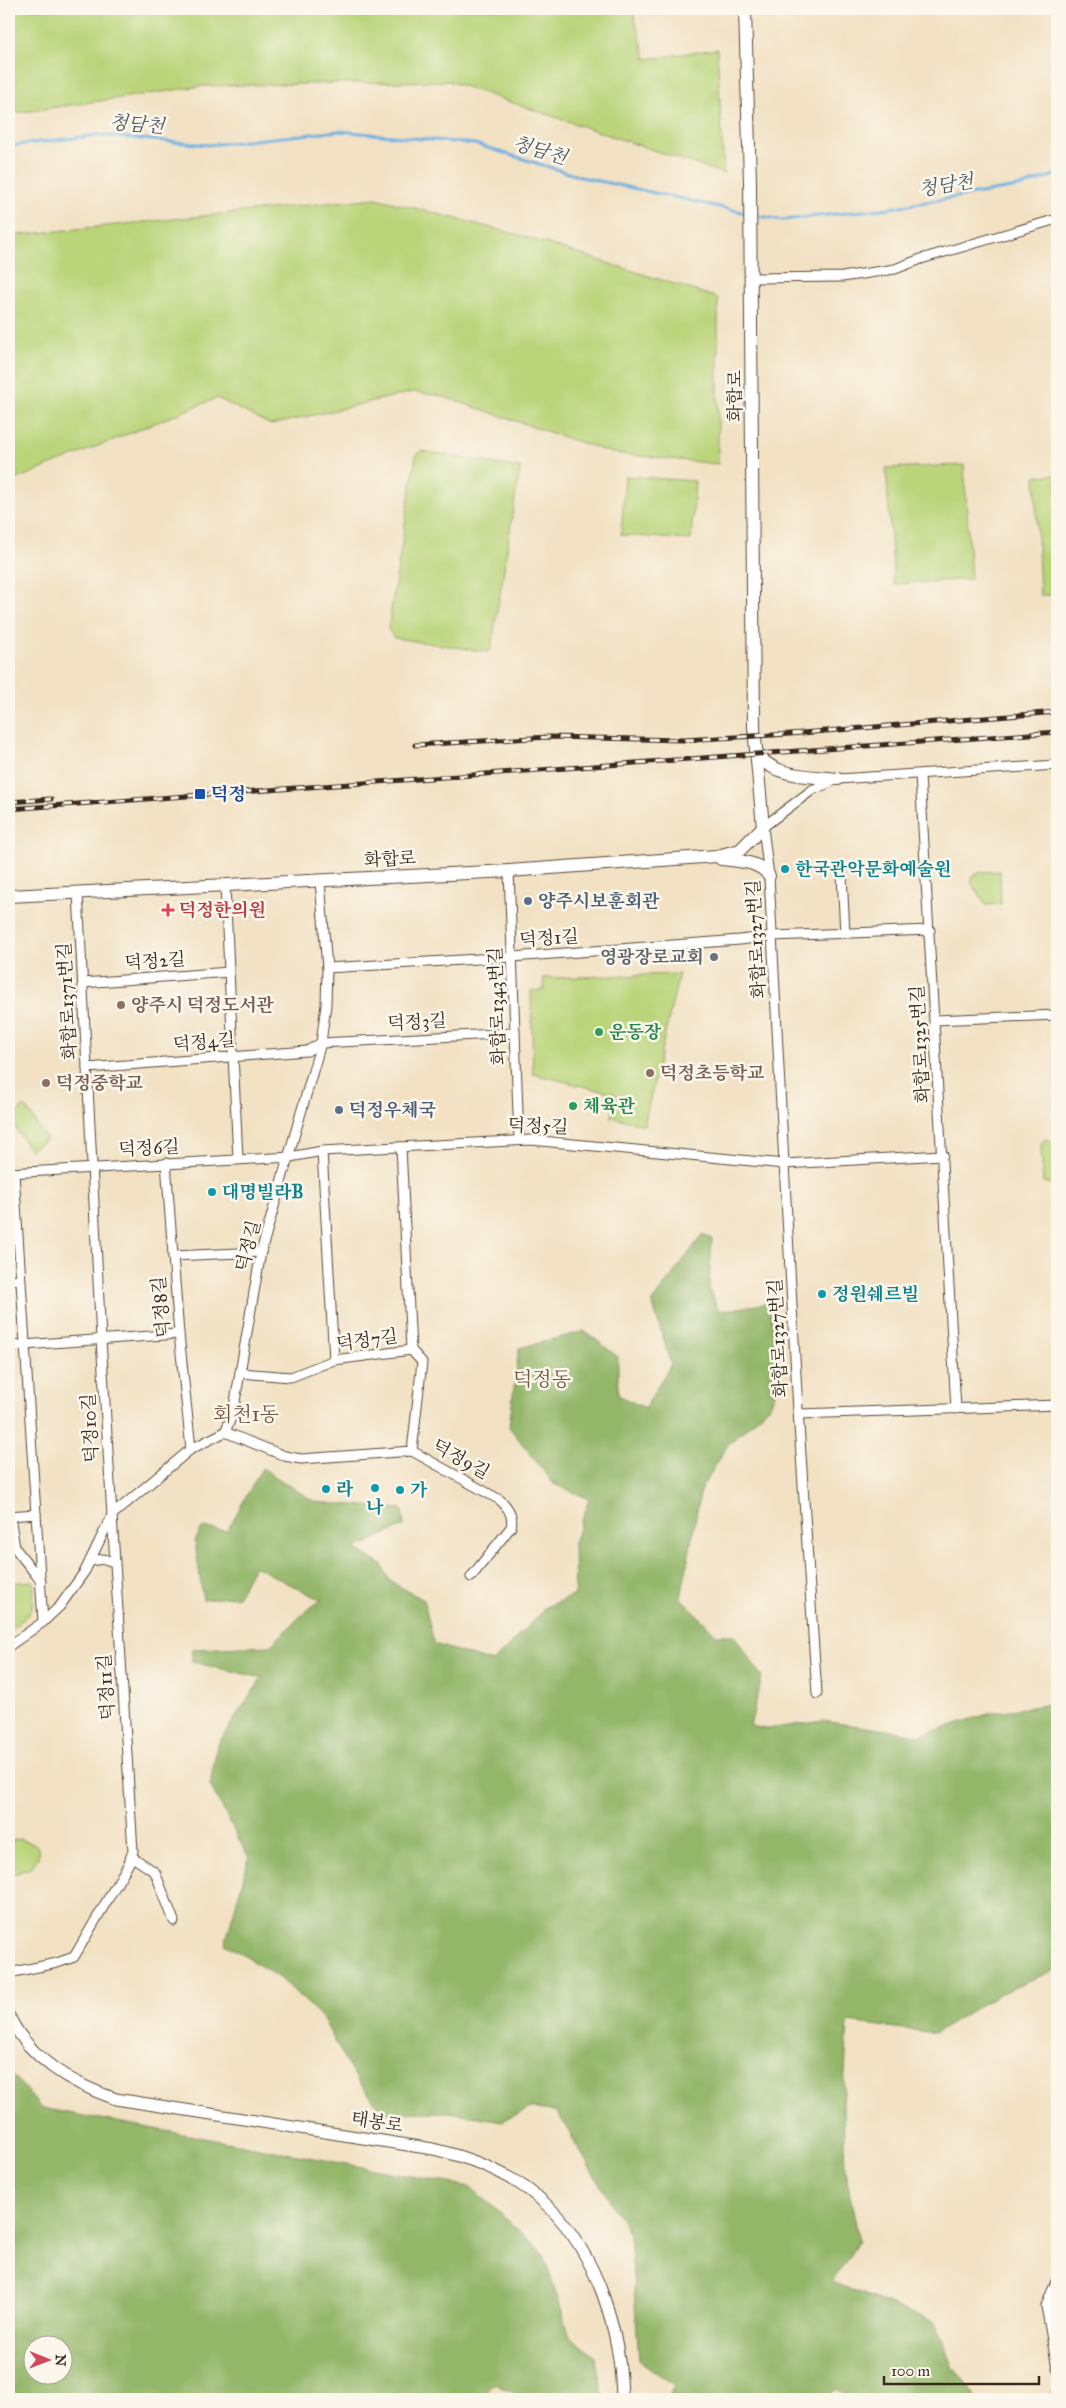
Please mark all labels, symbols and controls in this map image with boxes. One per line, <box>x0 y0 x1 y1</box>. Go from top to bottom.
water label: 청담천 <box>109 110 167 138</box>
water label: 청담천 <box>510 131 571 170</box>
water label: 청담천 <box>917 169 977 201</box>
street label: 화합로 <box>724 370 746 422</box>
place label: 덕정 <box>211 783 246 805</box>
marker: 덕정 <box>193 787 207 801</box>
street label: 화합로 <box>363 847 417 871</box>
place label: 한국관악문화예술원 <box>795 858 952 880</box>
marker: 한국관악문화예술원 <box>779 863 791 875</box>
street label: 화합로1327번길 <box>742 879 770 999</box>
place label: 양주시보훈회관 <box>538 890 660 912</box>
marker: 양주시보훈회관 <box>522 895 534 907</box>
place label: 덕정한의원 <box>179 899 266 921</box>
marker: 덕정한의원 <box>161 903 175 917</box>
street label: 덕정1길 <box>519 925 579 951</box>
street label: 화합로1371번길 <box>53 942 81 1060</box>
street label: 화합로1343번길 <box>484 946 510 1066</box>
place label: 영광장로교회 <box>600 946 704 968</box>
street label: 덕정2길 <box>124 948 186 974</box>
marker: 영광장로교회 <box>708 951 720 963</box>
street label: 화합로1325번길 <box>906 984 934 1104</box>
place label: 양주시 덕정도서관 <box>131 994 275 1016</box>
marker: 양주시 덕정도서관 <box>115 999 127 1011</box>
street label: 덕정3길 <box>387 1009 447 1035</box>
place label: 운동장 <box>609 1021 662 1043</box>
marker: 운동장 <box>593 1026 605 1038</box>
street label: 덕정4길 <box>172 1028 236 1056</box>
place label: 덕정초등학교 <box>660 1062 765 1084</box>
marker: 덕정초등학교 <box>644 1067 656 1079</box>
place label: 덕정중학교 <box>56 1072 144 1094</box>
marker: 덕정중학교 <box>40 1077 52 1089</box>
place label: 체육관 <box>583 1095 636 1117</box>
place label: 덕정우체국 <box>349 1099 437 1121</box>
marker: 체육관 <box>567 1100 579 1112</box>
marker: 덕정우체국 <box>333 1104 345 1116</box>
street label: 덕정5길 <box>507 1114 569 1138</box>
street label: 덕정6길 <box>118 1135 180 1161</box>
place label: 대명빌라B <box>222 1181 304 1203</box>
marker: 대명빌라B <box>206 1186 218 1198</box>
street label: 덕정길 <box>231 1218 265 1274</box>
street label: 덕정8길 <box>147 1275 175 1339</box>
street label: 화합로1327번길 <box>764 1278 792 1398</box>
place label: 정원쉐르빌 <box>832 1283 919 1305</box>
marker: 정원쉐르빌 <box>816 1288 828 1300</box>
street label: 덕정7길 <box>335 1325 399 1355</box>
district label: 덕정동 <box>513 1367 571 1391</box>
street label: 덕정10길 <box>77 1393 103 1463</box>
district label: 회천1동 <box>213 1402 279 1426</box>
street label: 덕정9길 <box>429 1434 493 1484</box>
place label: 라 <box>336 1478 354 1500</box>
place label: 가 <box>410 1479 428 1501</box>
marker: 나 <box>369 1482 381 1494</box>
marker: 라 <box>320 1483 332 1495</box>
marker: 가 <box>394 1484 406 1496</box>
place label: 나 <box>366 1496 384 1518</box>
street label: 덕정11길 <box>93 1653 119 1721</box>
street label: 태봉로 <box>350 2107 404 2137</box>
north arrow <box>22 2336 72 2386</box>
scale bar <box>884 2353 1038 2385</box>
text: N <box>52 2354 69 2366</box>
text: 100 m <box>891 2362 931 2380</box>

